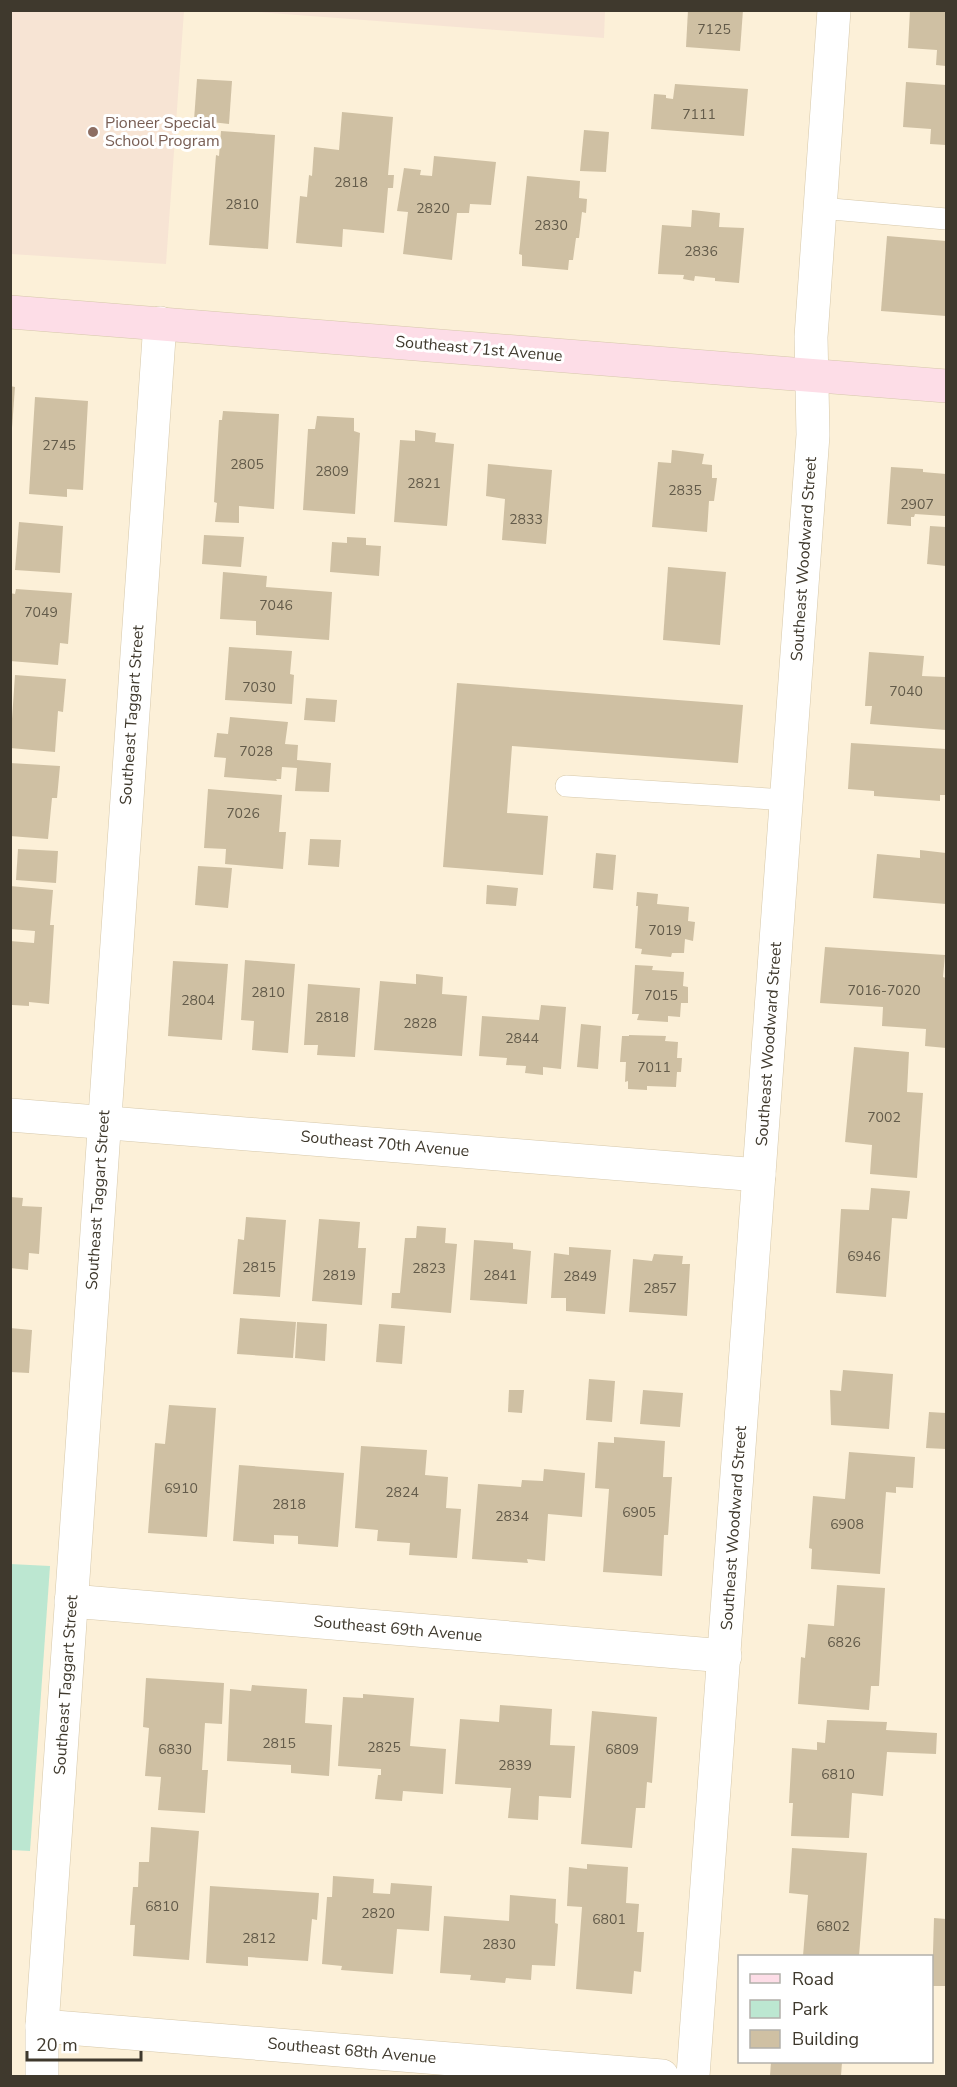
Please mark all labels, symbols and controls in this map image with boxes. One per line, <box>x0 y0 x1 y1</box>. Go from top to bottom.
house number: 7125 <box>697 20 731 39</box>
house number: 7111 <box>682 105 716 124</box>
place label: Pioneer Special School Program <box>105 112 220 152</box>
marker: Pioneer Special School Program <box>86 125 100 139</box>
house number: 2818 <box>334 173 368 192</box>
house number: 2810 <box>225 195 259 214</box>
house number: 2820 <box>416 199 450 218</box>
house number: 2830 <box>534 216 568 235</box>
house number: 2836 <box>684 242 718 261</box>
street label: Southeast 71st Avenue <box>395 331 563 367</box>
house number: 2745 <box>42 436 76 455</box>
house number: 2805 <box>230 455 264 474</box>
street label: Southeast Woodward Street <box>786 456 822 662</box>
house number: 2809 <box>315 462 349 481</box>
house number: 2821 <box>407 474 441 493</box>
house number: 2835 <box>668 481 702 500</box>
house number: 2907 <box>900 495 934 514</box>
house number: 2833 <box>509 510 543 529</box>
house number: 7046 <box>259 596 293 615</box>
house number: 7049 <box>24 603 58 622</box>
street label: Southeast Taggart Street <box>115 624 149 806</box>
house number: 7030 <box>242 678 276 697</box>
house number: 7040 <box>889 682 923 701</box>
house number: 7028 <box>239 742 273 761</box>
house number: 7026 <box>226 804 260 823</box>
house number: 7019 <box>648 921 682 940</box>
street label: Southeast Woodward Street <box>751 941 787 1147</box>
house number: 7016-7020 <box>847 981 921 1000</box>
house number: 2810 <box>251 983 285 1002</box>
house number: 7015 <box>644 986 678 1005</box>
house number: 2804 <box>181 991 215 1010</box>
house number: 2818 <box>315 1008 349 1027</box>
house number: 2828 <box>403 1014 437 1033</box>
house number: 2844 <box>505 1029 539 1048</box>
house number: 7011 <box>637 1058 671 1077</box>
house number: 7002 <box>867 1108 901 1127</box>
street label: Southeast Taggart Street <box>81 1109 115 1291</box>
street label: Southeast 70th Avenue <box>300 1126 470 1162</box>
house number: 6946 <box>847 1247 881 1266</box>
house number: 2815 <box>242 1258 276 1277</box>
house number: 2823 <box>412 1259 446 1278</box>
house number: 2819 <box>322 1266 356 1285</box>
house number: 2841 <box>483 1266 517 1285</box>
house number: 2849 <box>563 1267 597 1286</box>
house number: 2857 <box>643 1279 677 1298</box>
street label: Southeast Woodward Street <box>716 1425 752 1631</box>
house number: 6910 <box>164 1479 198 1498</box>
house number: 2824 <box>385 1483 419 1502</box>
house number: 2818 <box>272 1495 306 1514</box>
house number: 6905 <box>622 1503 656 1522</box>
house number: 2834 <box>495 1507 529 1526</box>
house number: 6908 <box>830 1515 864 1534</box>
street label: Southeast Taggart Street <box>49 1594 83 1776</box>
street label: Southeast 69th Avenue <box>313 1611 483 1647</box>
house number: 6826 <box>827 1633 861 1652</box>
house number: 2815 <box>262 1734 296 1753</box>
house number: 2825 <box>367 1738 401 1757</box>
house number: 6830 <box>158 1740 192 1759</box>
house number: 6809 <box>605 1740 639 1759</box>
house number: 2839 <box>498 1756 532 1775</box>
house number: 6810 <box>821 1765 855 1784</box>
house number: 6810 <box>145 1897 179 1916</box>
house number: 2820 <box>361 1904 395 1923</box>
house number: 6801 <box>592 1910 626 1929</box>
house number: 6802 <box>816 1917 850 1936</box>
house number: 2812 <box>242 1929 276 1948</box>
house number: 2830 <box>482 1935 516 1954</box>
legend <box>738 1955 933 2063</box>
text: Road <box>792 1967 834 1991</box>
text: Park <box>792 1997 829 2021</box>
scale bar <box>27 2024 141 2062</box>
text: Building <box>792 2027 859 2051</box>
text: 20 m <box>36 2033 78 2057</box>
street label: Southeast 68th Avenue <box>267 2033 437 2069</box>

